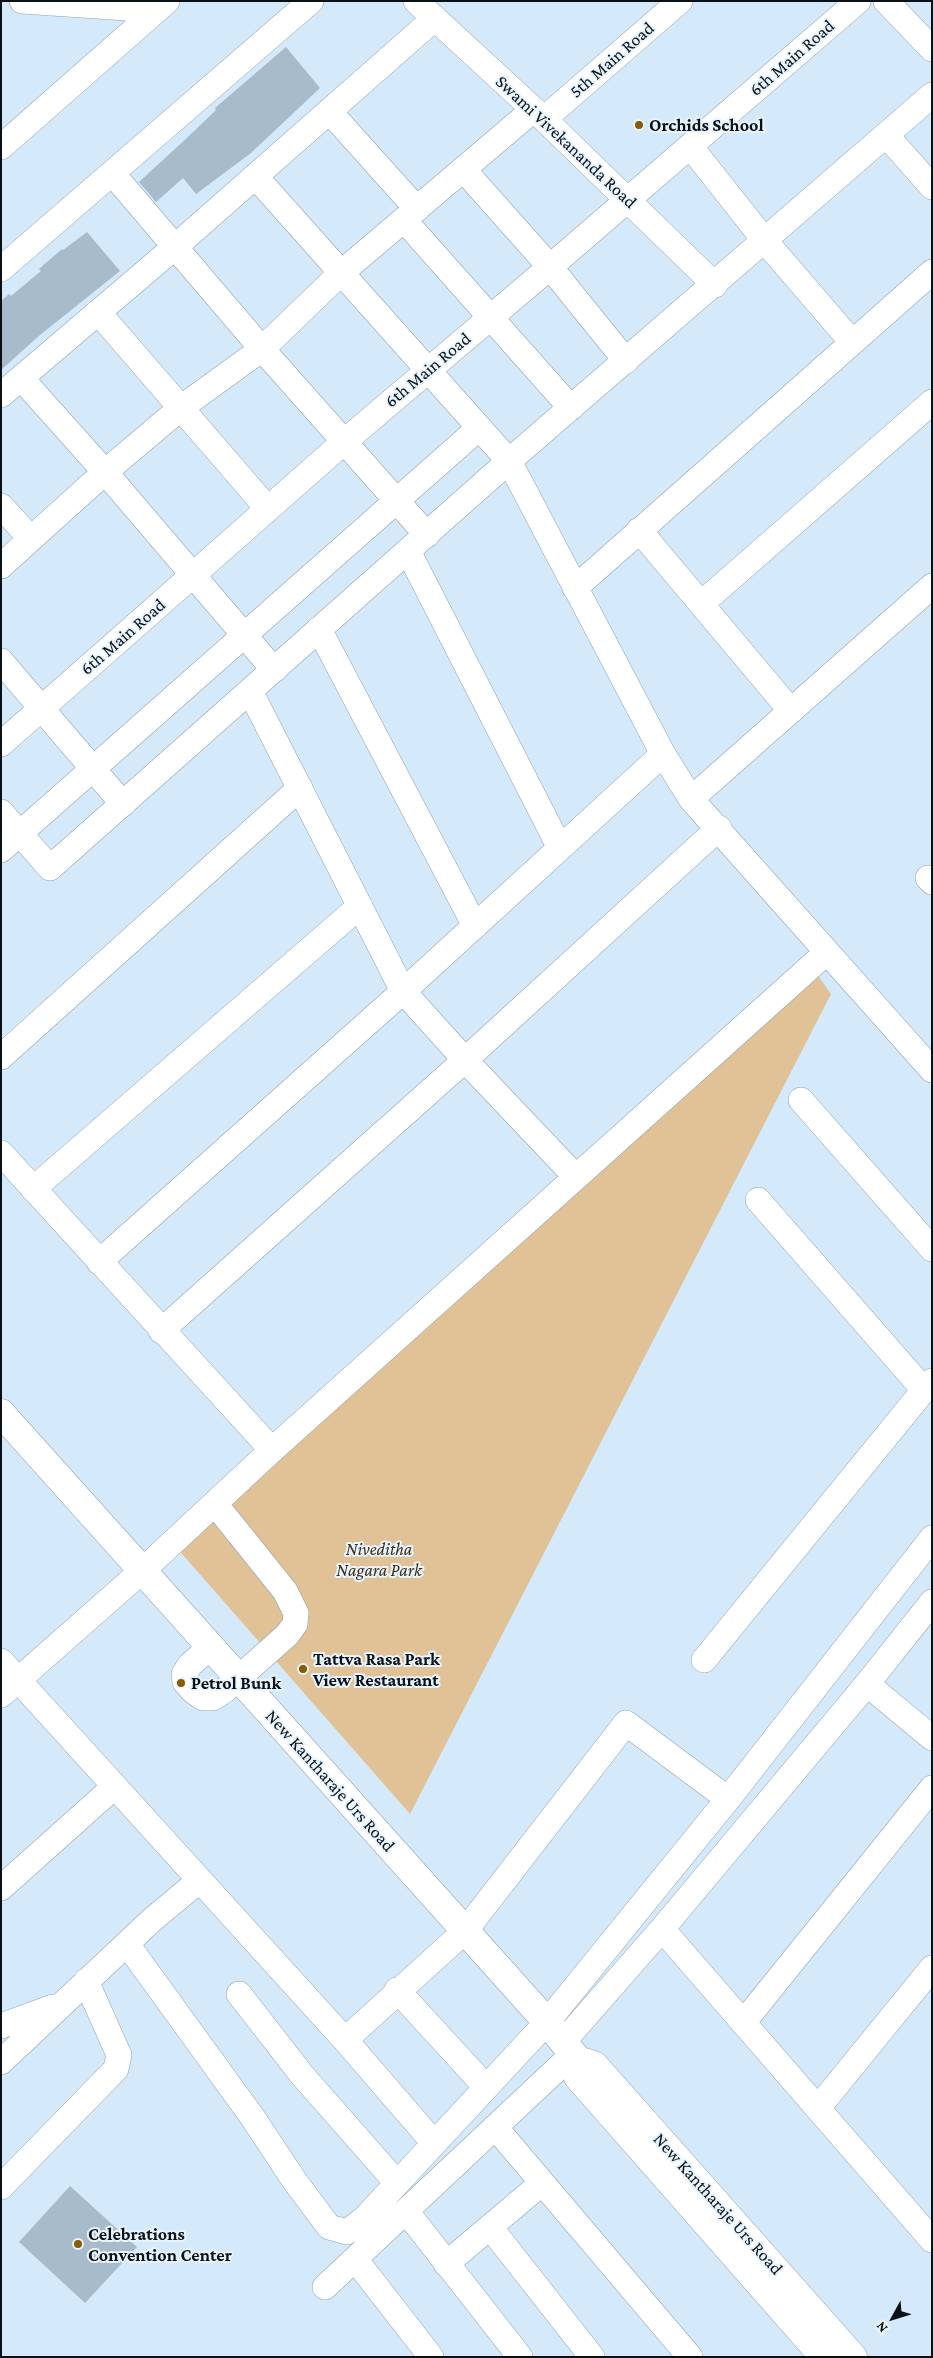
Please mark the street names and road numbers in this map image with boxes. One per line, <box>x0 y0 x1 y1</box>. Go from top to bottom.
street label: 6th Main Road <box>745 15 839 101</box>
street label: 5th Main Road <box>565 17 659 103</box>
street label: Swami Vivekananda Road <box>491 71 641 213</box>
street label: 6th Main Road <box>381 328 475 412</box>
street label: 6th Main Road <box>76 594 170 680</box>
street label: New Kantharaje Urs Road <box>261 1706 399 1856</box>
street label: New Kantharaje Urs Road <box>649 2129 787 2279</box>

